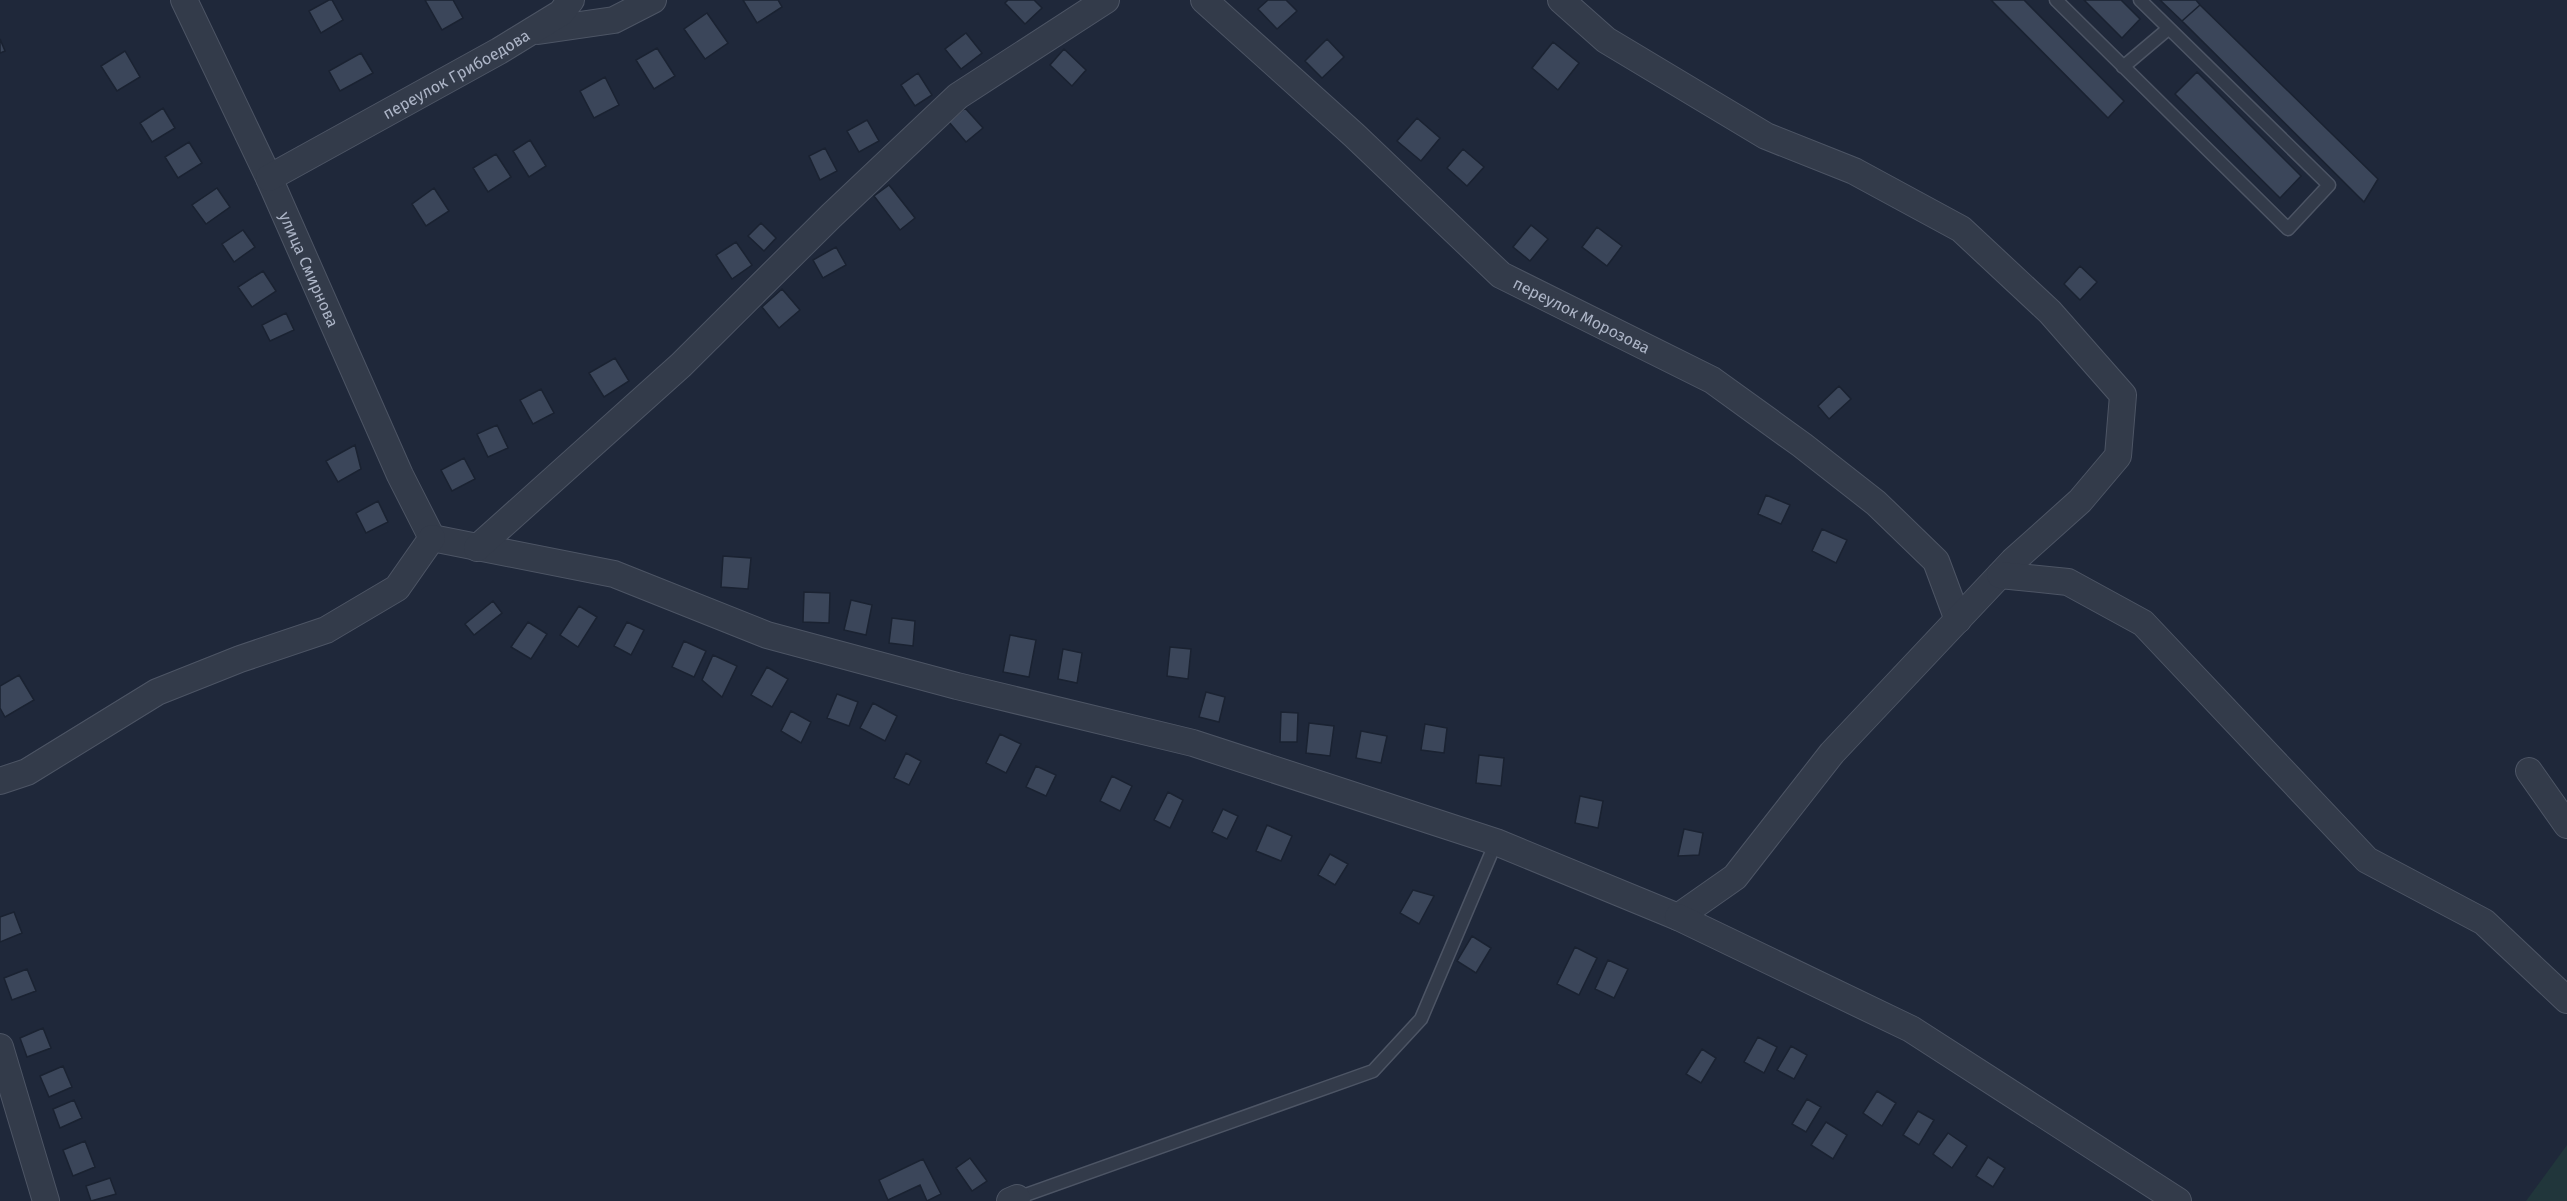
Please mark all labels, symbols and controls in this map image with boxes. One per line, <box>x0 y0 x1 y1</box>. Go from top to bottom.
street label: переулок Грибоедова <box>380 26 533 123</box>
street label: улица Смирнова <box>275 209 343 330</box>
street label: переулок Морозова <box>1510 274 1653 358</box>

